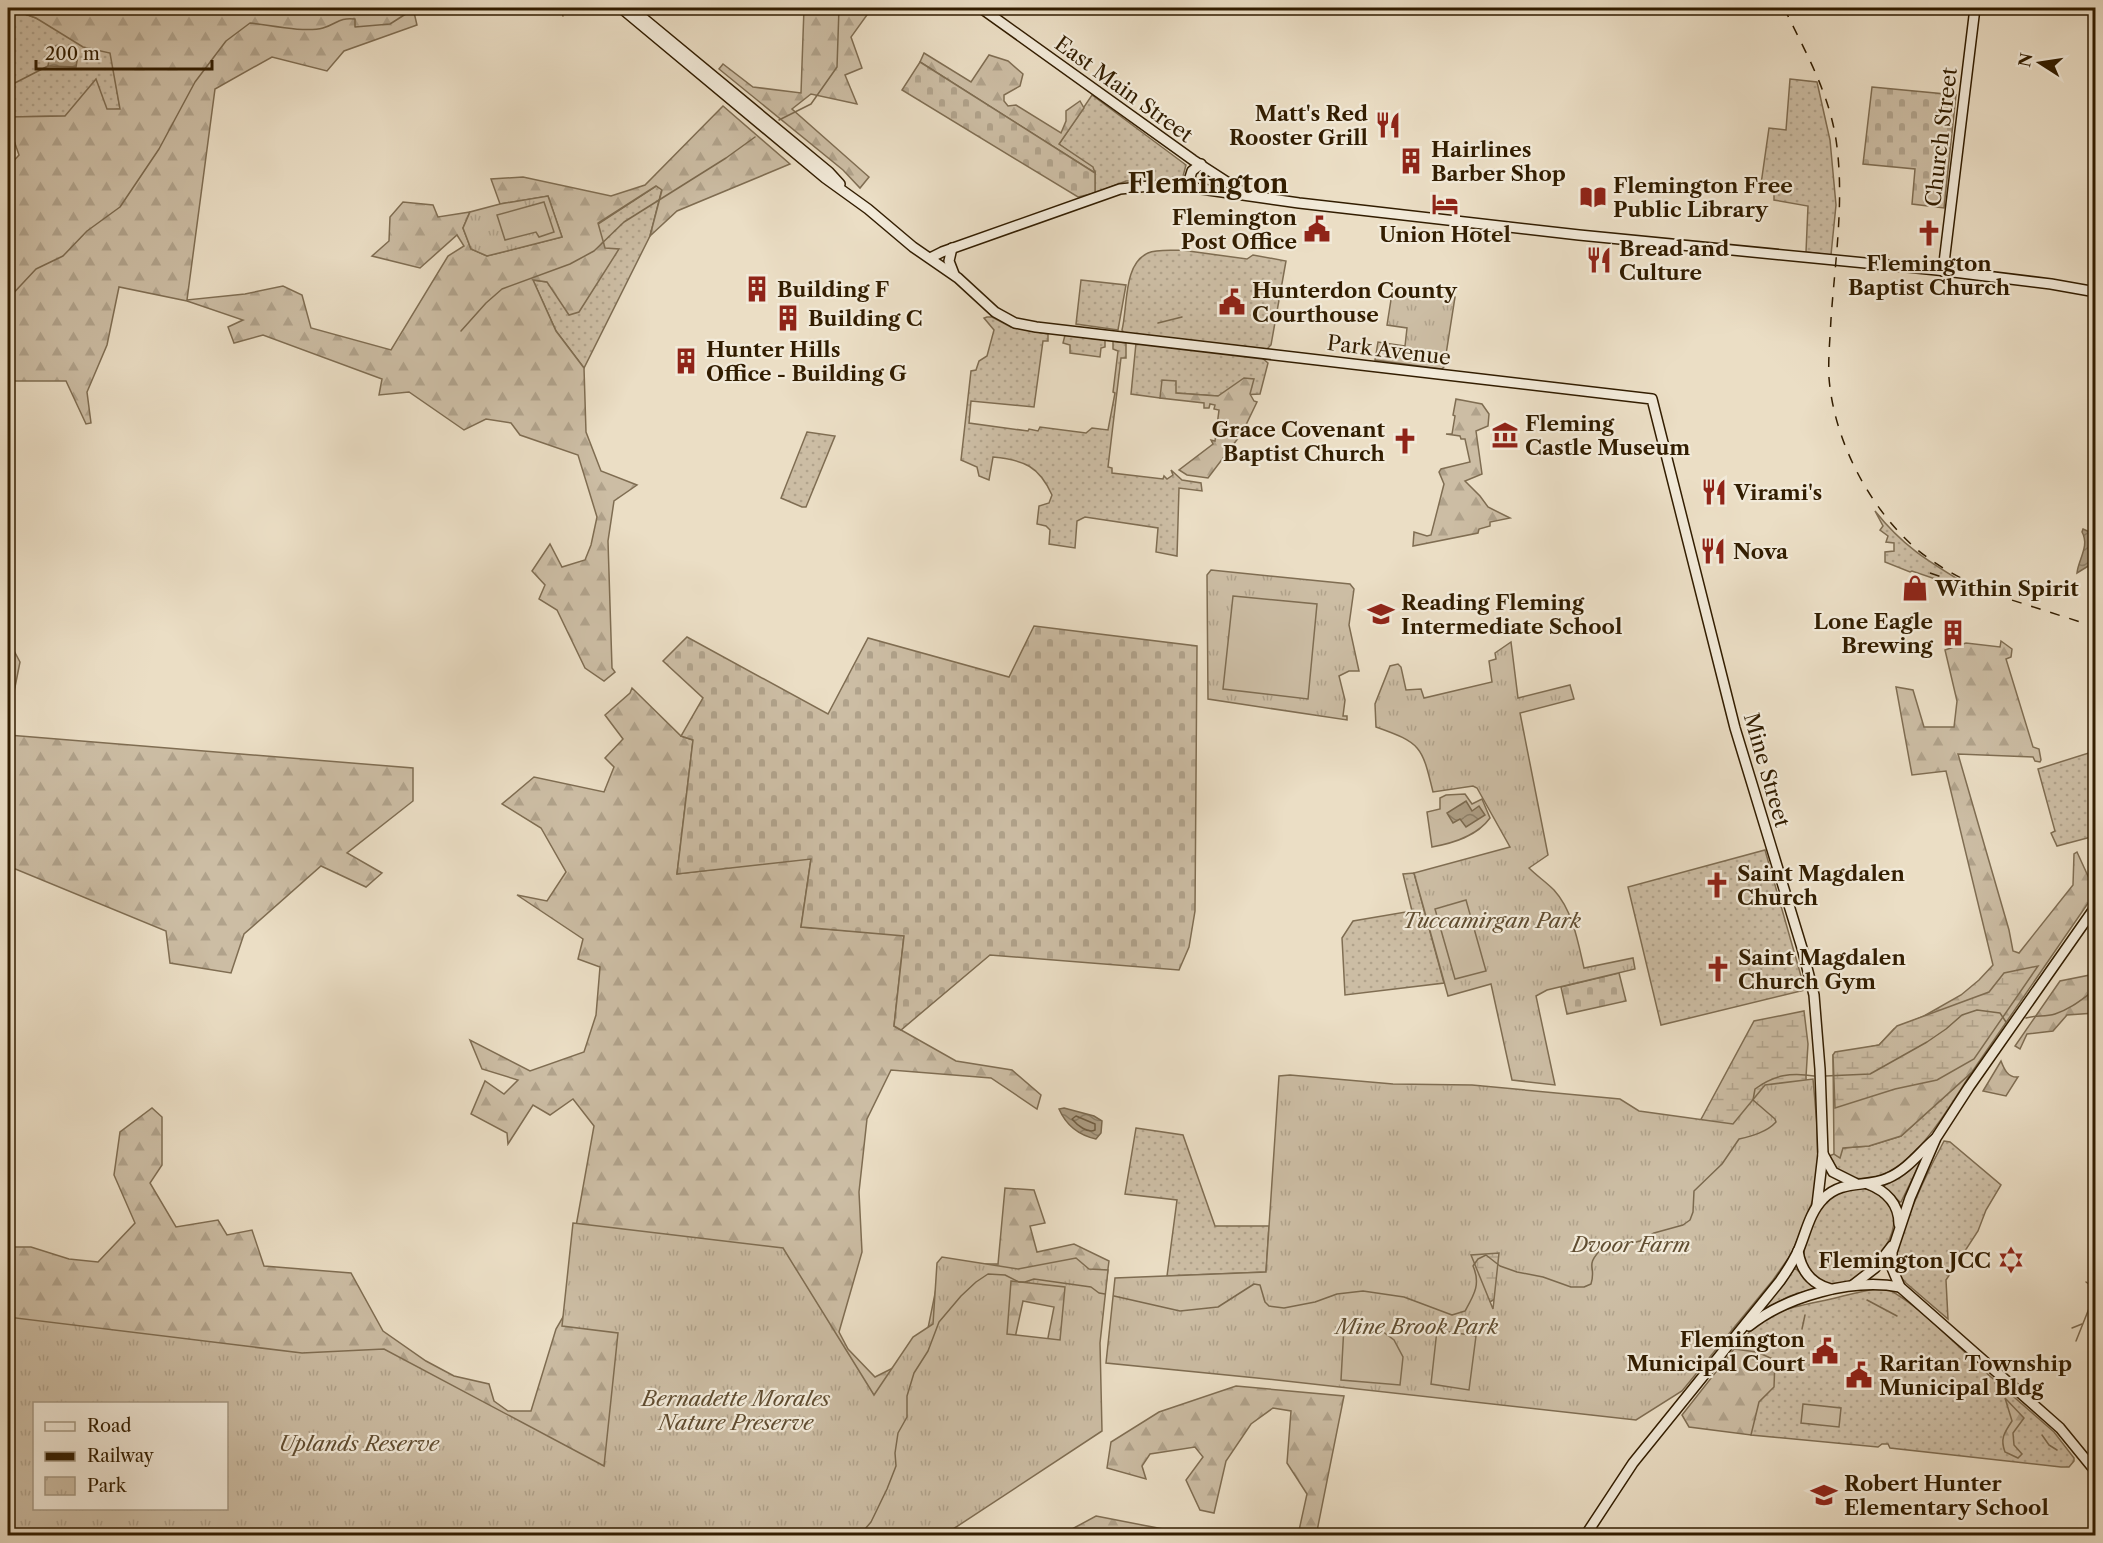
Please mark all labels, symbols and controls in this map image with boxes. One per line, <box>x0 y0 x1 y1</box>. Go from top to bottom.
street label: East Main Street <box>1050 31 1198 148</box>
scale bar <box>36 33 212 71</box>
north arrow <box>2010 33 2070 93</box>
text: 200 m <box>45 43 100 65</box>
text: N <box>2014 51 2037 69</box>
street label: Church Street <box>1920 65 1962 208</box>
place label: Matt's Red Rooster Grill <box>1229 101 1368 150</box>
restaurant icon: Matt's Red Rooster Grill <box>1373 110 1403 140</box>
place label: Hairlines Barber Shop <box>1431 137 1566 186</box>
building icon: Hairlines Barber Shop <box>1396 146 1426 176</box>
district label: Flemington <box>1127 167 1289 200</box>
place label: Flemington Free Public Library <box>1613 173 1793 222</box>
library icon: Flemington Free Public Library <box>1578 182 1608 212</box>
hotel icon: Union Hotel <box>1430 189 1460 219</box>
place label: Flemington Post Office <box>1172 205 1298 254</box>
public building icon: Flemington Post Office <box>1302 214 1332 244</box>
church icon: Flemington Baptist Church <box>1914 218 1944 248</box>
place label: Union Hotel <box>1379 222 1511 247</box>
place label: Bread and Culture <box>1619 236 1729 285</box>
restaurant icon: Bread and Culture <box>1584 245 1614 275</box>
place label: Flemington Baptist Church <box>1848 251 2011 300</box>
building icon: Building F <box>742 274 772 304</box>
place label: Building F <box>777 277 889 302</box>
place label: Hunterdon County Courthouse <box>1252 278 1458 327</box>
public building icon: Hunterdon County Courthouse <box>1217 287 1247 317</box>
building icon: Building C <box>773 303 803 333</box>
place label: Building C <box>808 306 923 331</box>
street label: Park Avenue <box>1326 330 1452 370</box>
place label: Hunter Hills Office - Building G <box>706 337 907 386</box>
building icon: Hunter Hills Office - Building G <box>671 346 701 376</box>
place label: Fleming Castle Museum <box>1525 411 1690 460</box>
place label: Grace Covenant Baptist Church <box>1212 417 1386 466</box>
museum icon: Fleming Castle Museum <box>1490 420 1520 450</box>
church icon: Grace Covenant Baptist Church <box>1390 426 1420 456</box>
restaurant icon: Virami's <box>1699 477 1729 507</box>
place label: Virami's <box>1733 480 1822 505</box>
restaurant icon: Nova <box>1698 536 1728 566</box>
place label: Nova <box>1733 539 1789 564</box>
shop icon: Within Spirit <box>1900 573 1930 603</box>
place label: Within Spirit <box>1934 576 2079 601</box>
place label: Reading Fleming Intermediate School <box>1401 590 1622 639</box>
school or university icon: Reading Fleming Intermediate School <box>1366 599 1396 629</box>
place label: Lone Eagle Brewing <box>1813 609 1934 658</box>
building icon: Lone Eagle Brewing <box>1938 618 1968 648</box>
street label: Mine Street <box>1739 710 1795 831</box>
place label: Saint Magdalen Church <box>1737 861 1905 910</box>
church icon: Saint Magdalen Church <box>1702 870 1732 900</box>
park label: Tuccamirgan Park <box>1403 908 1581 933</box>
place label: Saint Magdalen Church Gym <box>1738 945 1906 994</box>
church icon: Saint Magdalen Church Gym <box>1703 954 1733 984</box>
park label: Dvoor Farm <box>1569 1232 1691 1257</box>
synagogue icon: Flemington JCC <box>1996 1245 2026 1275</box>
place label: Flemington JCC <box>1818 1248 1991 1273</box>
park label: Mine Brook Park <box>1333 1314 1498 1339</box>
place label: Flemington Municipal Court <box>1627 1327 1806 1376</box>
public building icon: Flemington Municipal Court <box>1810 1336 1840 1366</box>
place label: Raritan Township Municipal Bldg <box>1879 1351 2072 1400</box>
public building icon: Raritan Township Municipal Bldg <box>1844 1360 1874 1390</box>
park label: Bernadette Morales Nature Preserve <box>640 1386 831 1435</box>
legend <box>33 1402 228 1510</box>
text: Road <box>87 1415 132 1437</box>
park label: Uplands Reserve <box>279 1431 440 1456</box>
text: Railway <box>87 1445 155 1467</box>
place label: Robert Hunter Elementary School <box>1844 1471 2049 1520</box>
text: Park <box>87 1475 128 1497</box>
school or university icon: Robert Hunter Elementary School <box>1809 1480 1839 1510</box>

